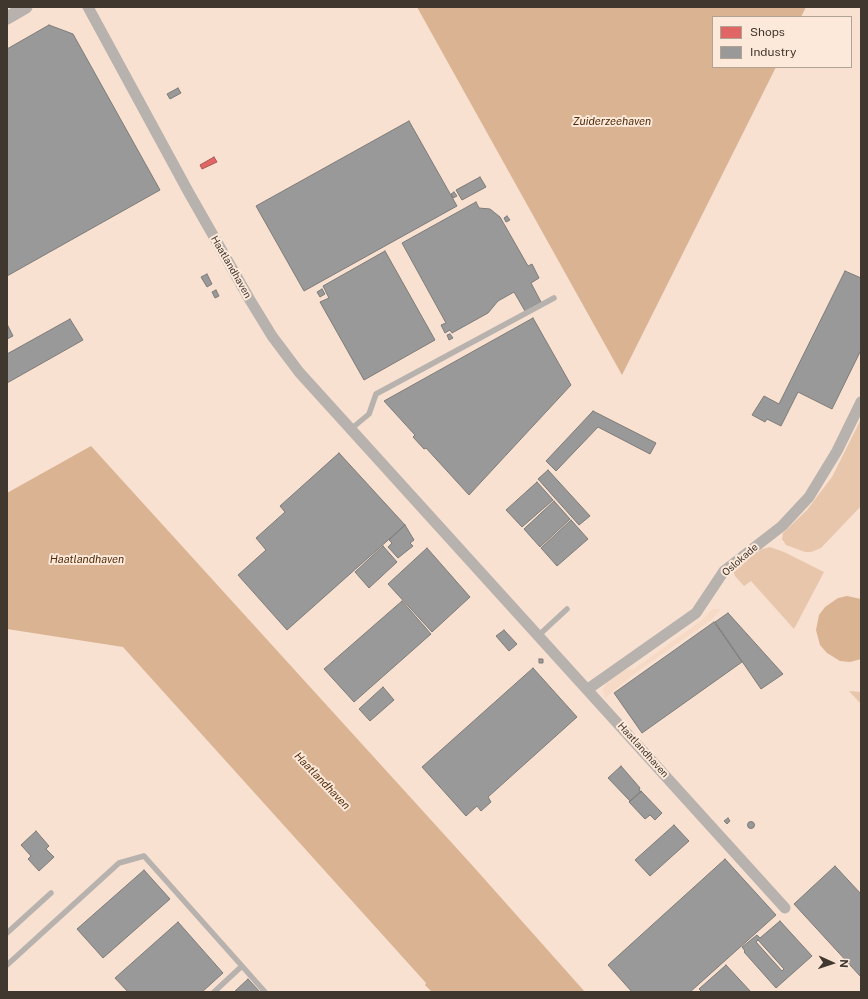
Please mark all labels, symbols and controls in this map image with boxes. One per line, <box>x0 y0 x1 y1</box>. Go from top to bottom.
legend <box>712 16 852 68</box>
text: Shops <box>750 25 785 39</box>
text: Industry <box>750 45 796 59</box>
water label: Zuiderzeehaven <box>573 115 651 129</box>
street label: Haatlandhaven <box>208 234 254 300</box>
street label: Oslokade <box>720 541 760 579</box>
water label: Haatlandhaven <box>50 553 124 567</box>
street label: Haatlandhaven <box>615 720 671 780</box>
water label: Haatlandhaven <box>291 750 353 812</box>
north arrow <box>812 943 852 983</box>
text: N <box>838 959 850 968</box>

